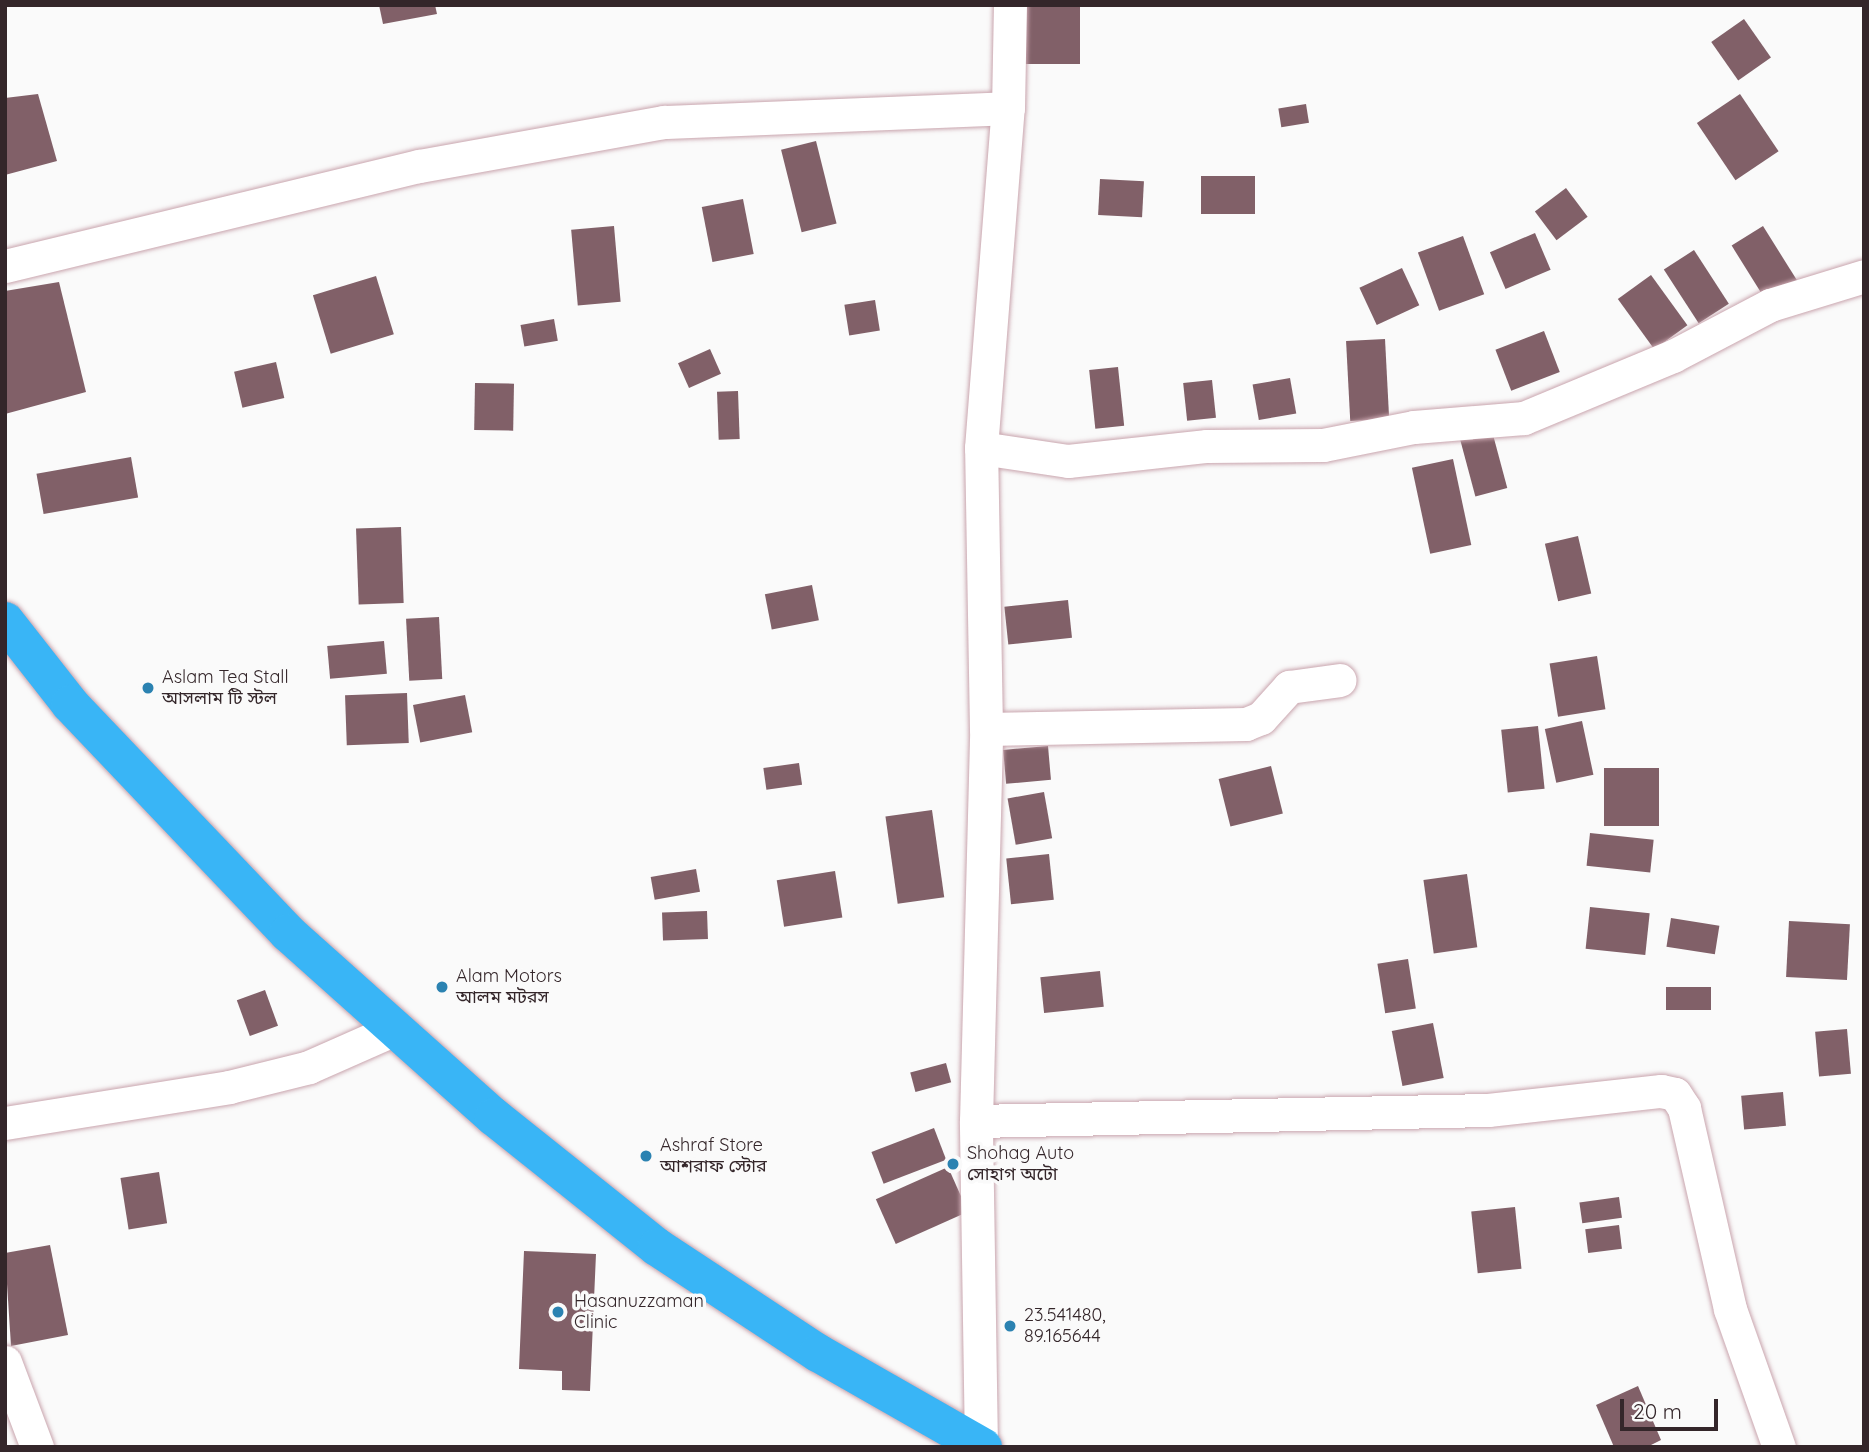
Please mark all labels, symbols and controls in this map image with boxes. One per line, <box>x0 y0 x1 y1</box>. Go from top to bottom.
place label: Aslam Tea Stall আসলাম টি স্টল <box>162 667 289 710</box>
marker: Aslam Tea Stall আসলাম টি স্টল <box>140 680 156 696</box>
place label: Alam Motors আলম মটরস <box>456 966 562 1009</box>
marker: Alam Motors আলম মটরস <box>434 979 450 995</box>
place label: Ashraf Store আশরাফ স্টোর <box>660 1135 767 1178</box>
place label: Shohag Auto সোহাগ অটো <box>967 1143 1074 1186</box>
marker: Ashraf Store আশরাফ স্টোর <box>638 1148 654 1164</box>
marker: Shohag Auto সোহাগ অটো <box>945 1156 961 1172</box>
place label: Hasanuzzaman Clinic <box>574 1291 704 1334</box>
marker: Hasanuzzaman Clinic <box>548 1302 568 1322</box>
place label: 23.541480, 89.165644 <box>1024 1305 1106 1348</box>
marker: 23.541480, 89.165644 <box>1002 1318 1018 1334</box>
scale bar <box>1624 1386 1722 1430</box>
text: 20 m <box>1633 1398 1682 1424</box>

